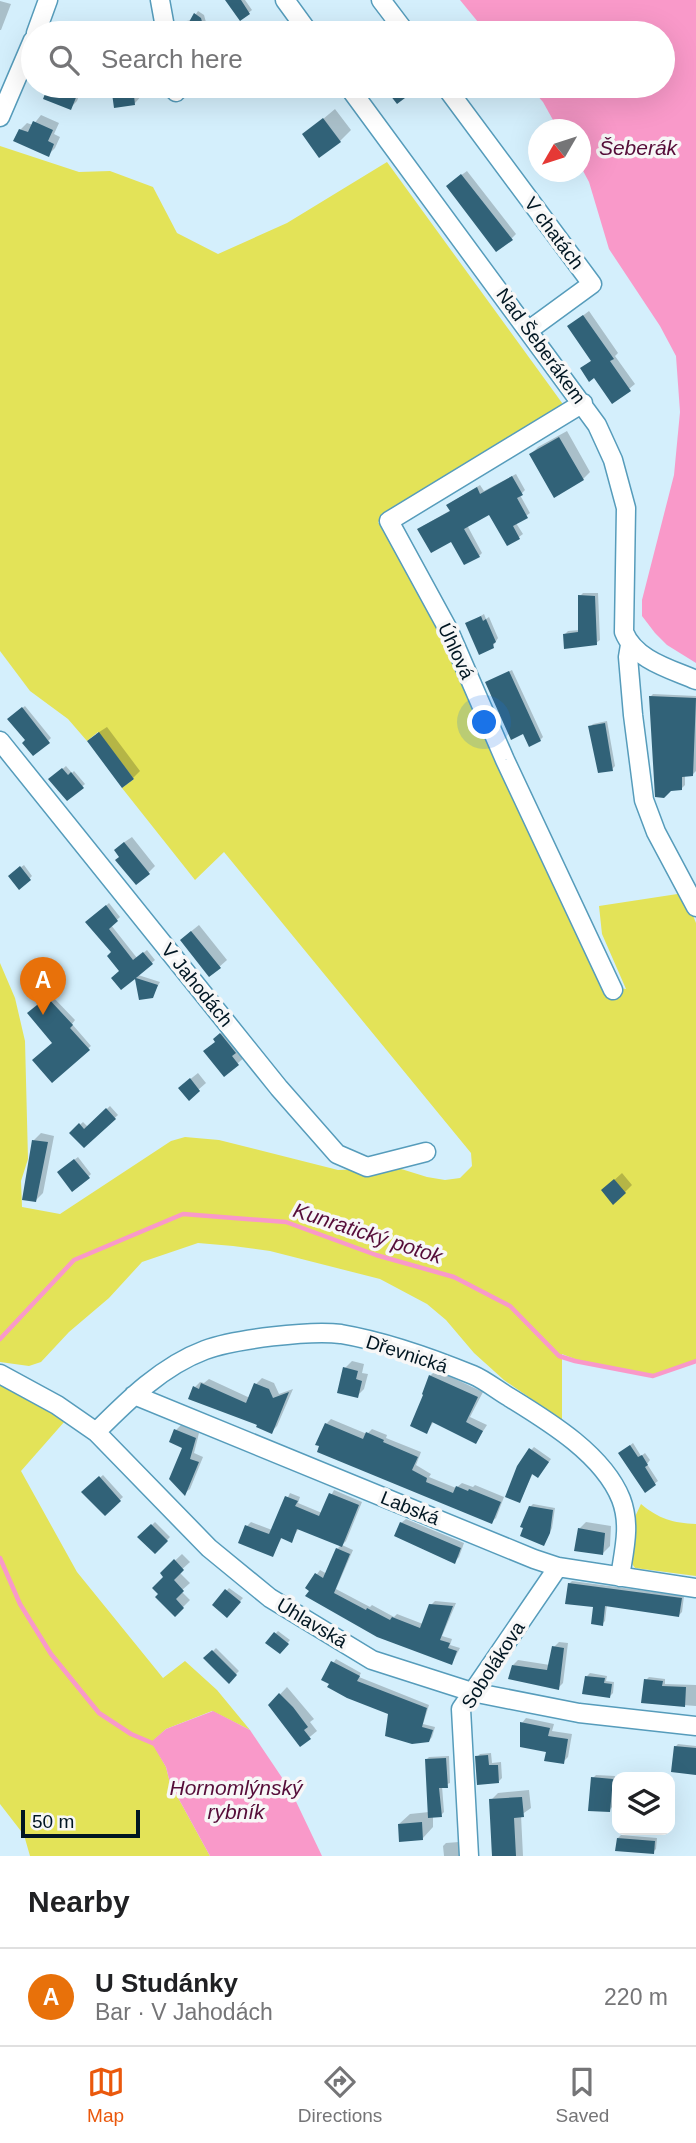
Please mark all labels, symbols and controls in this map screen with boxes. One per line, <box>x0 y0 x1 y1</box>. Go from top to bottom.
search box <box>21 21 675 98</box>
icon: search <box>45 41 83 79</box>
text: Search here <box>101 44 243 74</box>
north arrow <box>528 119 591 182</box>
water label: Šeberák <box>599 136 679 159</box>
street label: V chatách <box>520 193 588 273</box>
street label: Nad Šeberákem <box>492 284 590 408</box>
street label: Úhlová <box>434 620 478 683</box>
your location <box>467 705 501 739</box>
street label: V Jahodách <box>157 939 237 1031</box>
pin: A <box>20 957 66 1015</box>
water label: Kunratický potok <box>291 1198 447 1268</box>
street label: Dřevnická <box>364 1331 451 1377</box>
street label: Labská <box>378 1487 443 1529</box>
street label: Úhlavská <box>273 1594 351 1652</box>
street label: Sobolákova <box>457 1617 529 1712</box>
map controls <box>612 1772 675 1835</box>
button: layers <box>612 1772 675 1835</box>
water label: Hornomlýnský rybník <box>169 1776 304 1823</box>
scale bar <box>21 1807 140 1839</box>
text: 50 m <box>32 1811 74 1832</box>
text: Nearby <box>28 1885 130 1918</box>
text: U Studánky <box>95 1968 238 1998</box>
text: A <box>43 1984 59 2010</box>
text: 220 m <box>604 1984 668 2010</box>
text: Bar · V Jahodách <box>95 1999 273 2025</box>
tab: Map <box>87 2063 125 2127</box>
tab: Directions <box>298 2063 382 2127</box>
tab: Saved <box>555 2063 609 2127</box>

